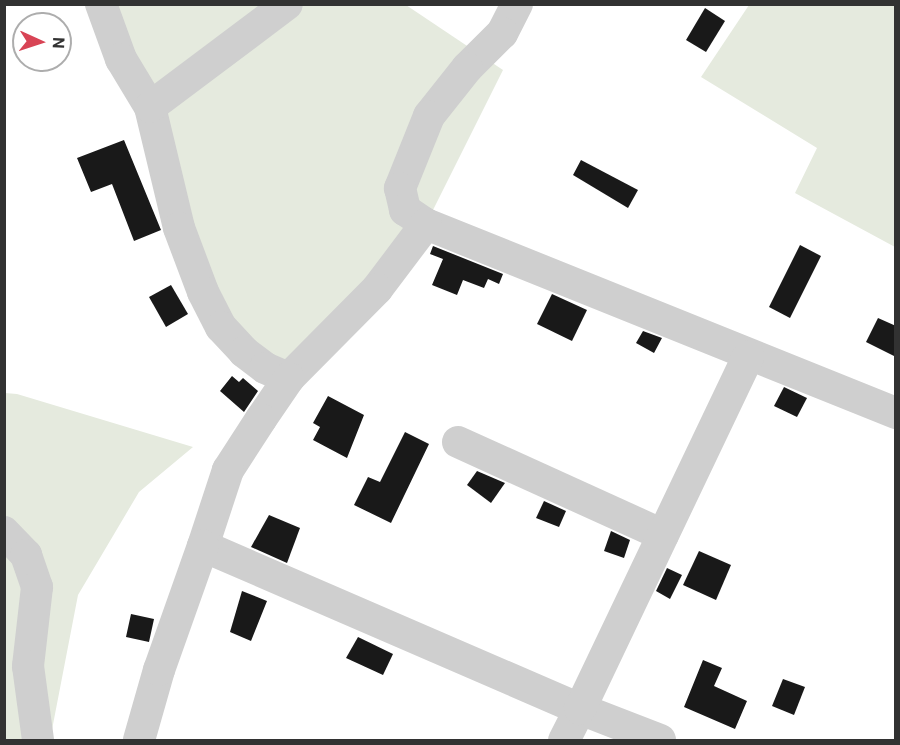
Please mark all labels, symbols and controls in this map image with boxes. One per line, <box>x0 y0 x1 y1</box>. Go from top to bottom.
north arrow <box>12 12 72 72</box>
text: N <box>49 37 68 49</box>

